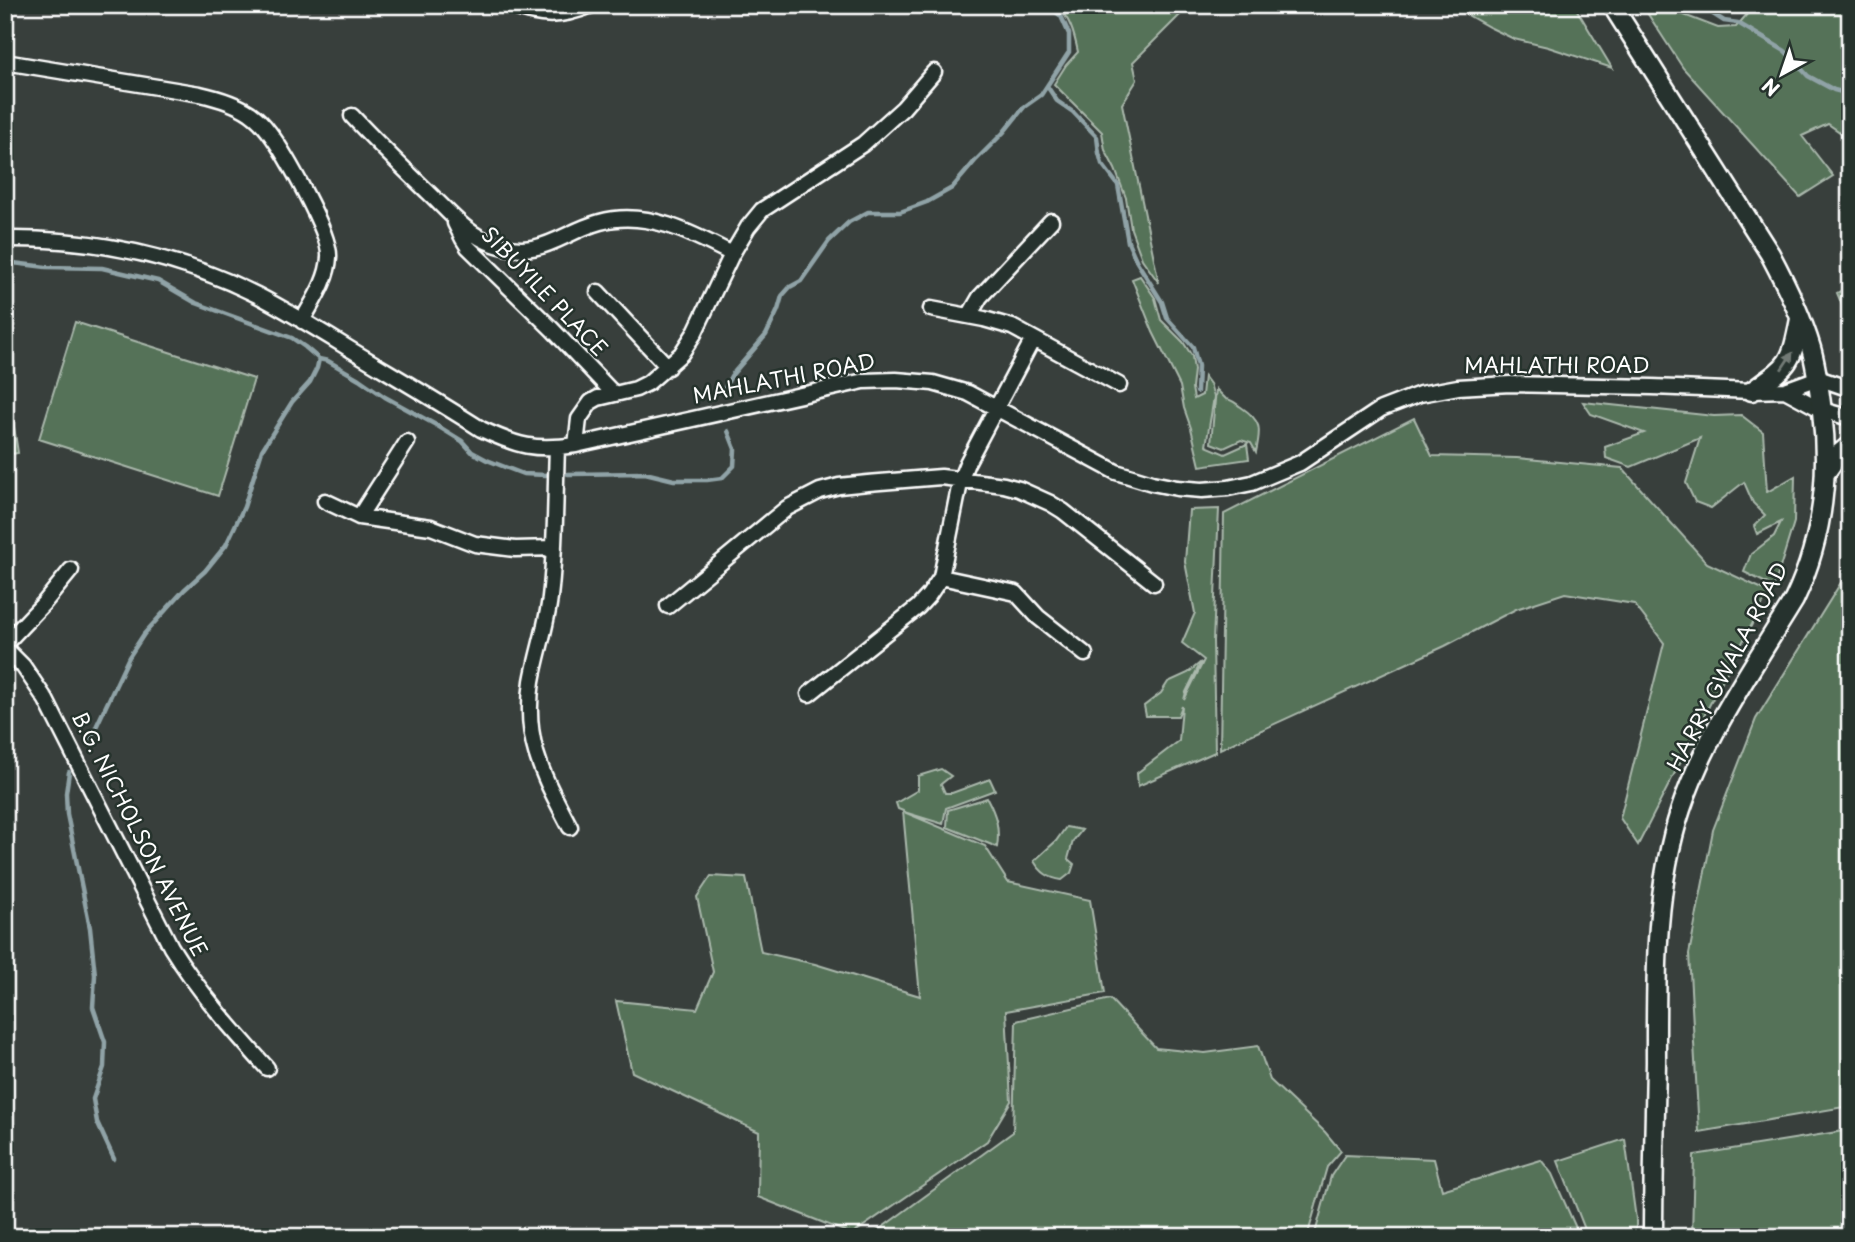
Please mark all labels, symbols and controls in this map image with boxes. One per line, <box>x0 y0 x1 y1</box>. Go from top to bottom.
north arrow <box>1746 38 1816 108</box>
text: N <box>1756 72 1785 103</box>
street label: SIBUYILE PLACE <box>475 218 616 363</box>
street label: MAHLATHI ROAD <box>690 344 878 410</box>
street label: MAHLATHI ROAD <box>1464 348 1650 380</box>
one-way arrow <box>1780 351 1793 371</box>
street label: HARRY GWALA ROAD <box>1657 556 1795 776</box>
street label: B.G. NICHOLSON AVENUE <box>65 705 217 962</box>

